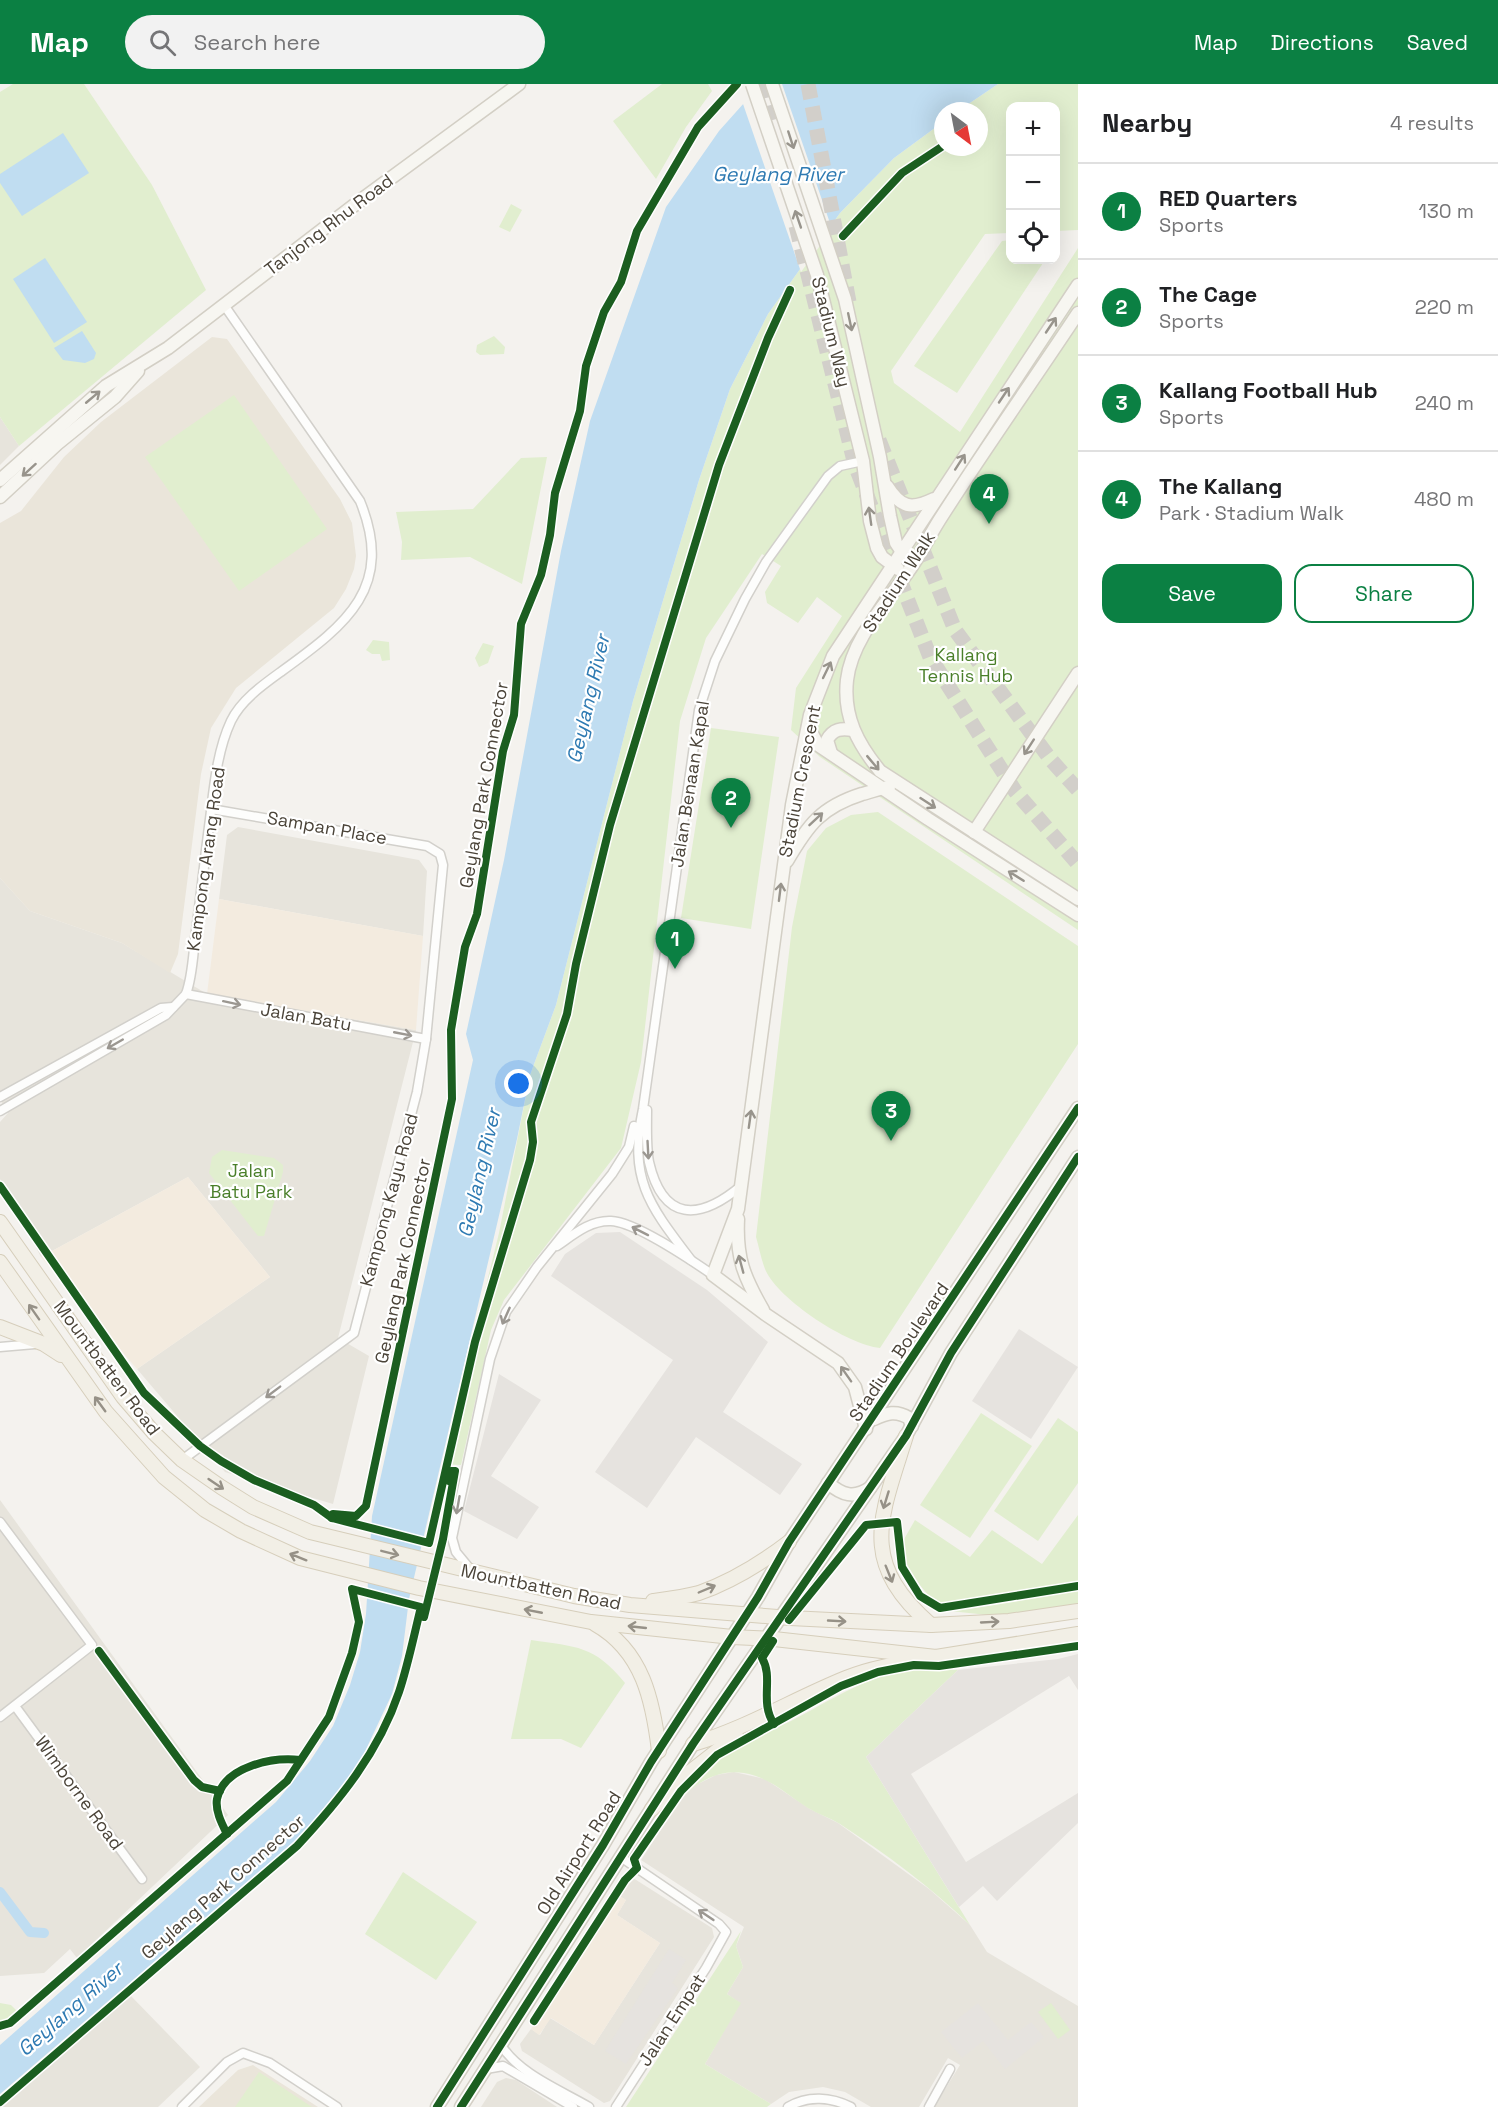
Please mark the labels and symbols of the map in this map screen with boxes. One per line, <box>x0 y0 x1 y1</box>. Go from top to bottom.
north arrow <box>934 102 988 156</box>
one-way arrow <box>786 130 797 149</box>
water label: Geylang River <box>712 161 846 187</box>
street label: Tanjong Rhu Road <box>260 169 398 281</box>
one-way arrow <box>792 211 803 229</box>
street label: Stadium Way <box>807 274 856 390</box>
one-way arrow <box>845 312 856 332</box>
one-way arrow <box>1045 317 1057 334</box>
one-way arrow <box>998 388 1010 404</box>
one-way arrow <box>85 390 101 403</box>
one-way arrow <box>954 454 966 471</box>
one-way arrow <box>22 463 37 477</box>
pin: 4 <box>970 474 1008 524</box>
one-way arrow <box>864 507 875 527</box>
street label: Stadium Walk <box>857 526 940 637</box>
water label: Geylang River <box>561 630 616 766</box>
park label: Kallang Tennis Hub <box>919 643 1013 687</box>
one-way arrow <box>821 662 833 680</box>
street label: Geylang Park Connector <box>454 680 513 890</box>
street label: Jalan Benaan Kapal <box>665 699 714 869</box>
street label: Stadium Crescent <box>773 703 826 859</box>
one-way arrow <box>1023 738 1035 755</box>
one-way arrow <box>866 754 879 770</box>
street label: Kampong Arang Road <box>181 765 230 953</box>
pin: 2 <box>712 778 750 828</box>
one-way arrow <box>919 797 936 809</box>
street label: Sampan Place <box>265 806 389 849</box>
one-way arrow <box>808 812 823 826</box>
one-way arrow <box>1008 869 1025 881</box>
one-way arrow <box>774 883 785 903</box>
pin: 1 <box>656 920 694 969</box>
street label: Jalan Batu <box>259 997 353 1036</box>
one-way arrow <box>222 998 241 1010</box>
one-way arrow <box>393 1029 412 1041</box>
one-way arrow <box>107 1038 124 1050</box>
your location <box>504 1069 533 1098</box>
pin: 3 <box>872 1092 910 1141</box>
water label: Geylang River <box>452 1104 507 1240</box>
one-way arrow <box>745 1109 756 1129</box>
street label: Kampong Kayu Road <box>354 1111 423 1289</box>
one-way arrow <box>643 1140 654 1160</box>
street label: Geylang Park Connector <box>370 1156 436 1366</box>
park label: Jalan Batu Park <box>209 1159 293 1203</box>
one-way arrow <box>632 1225 650 1237</box>
one-way arrow <box>735 1255 746 1274</box>
street label: Stadium Boulevard <box>843 1278 954 1426</box>
street label: Mountbatten Road <box>49 1296 166 1440</box>
one-way arrow <box>28 1304 40 1320</box>
one-way arrow <box>500 1307 511 1325</box>
one-way arrow <box>840 1367 852 1383</box>
one-way arrow <box>266 1386 282 1398</box>
one-way arrow <box>94 1396 106 1412</box>
one-way arrow <box>208 1478 224 1490</box>
one-way arrow <box>880 1490 891 1509</box>
one-way arrow <box>452 1495 463 1515</box>
one-way arrow <box>380 1548 399 1560</box>
one-way arrow <box>290 1551 308 1562</box>
street label: Mountbatten Road <box>459 1558 623 1615</box>
one-way arrow <box>884 1564 895 1582</box>
one-way arrow <box>698 1583 716 1594</box>
one-way arrow <box>524 1605 543 1616</box>
one-way arrow <box>827 1615 847 1626</box>
one-way arrow <box>979 1617 999 1628</box>
one-way arrow <box>628 1621 647 1632</box>
street label: Wimborne Road <box>30 1731 129 1854</box>
street label: Old Airport Road <box>531 1787 626 1919</box>
street label: Geylang Park Connector <box>136 1809 309 1964</box>
one-way arrow <box>698 1909 714 1921</box>
water label: Geylang River <box>12 1955 130 2062</box>
street label: Jalan Empat <box>633 1969 710 2071</box>

